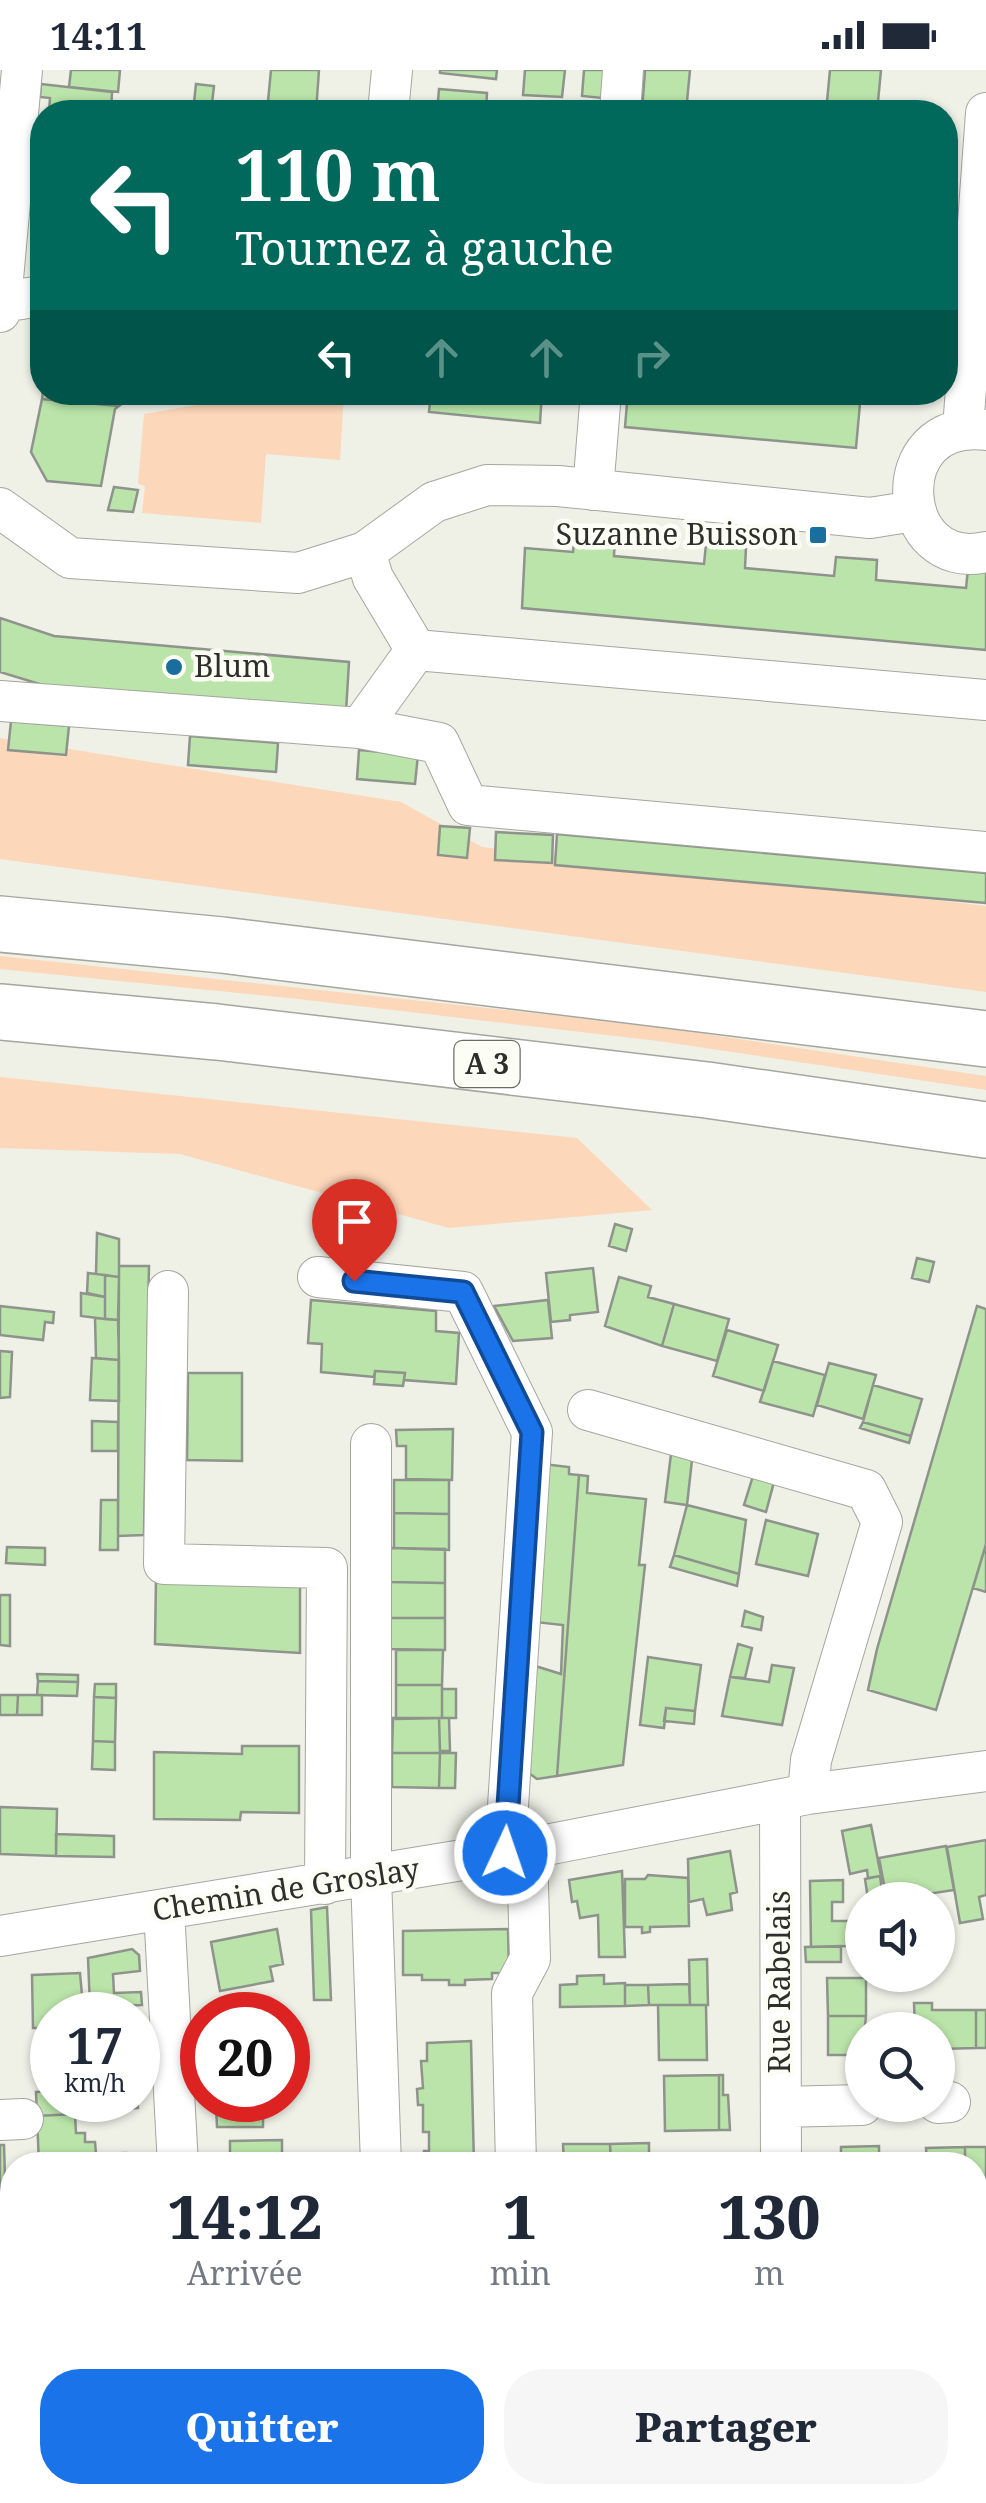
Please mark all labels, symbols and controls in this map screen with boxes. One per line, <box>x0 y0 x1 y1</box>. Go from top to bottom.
text: 14:11 <box>50 9 147 61</box>
text: 110 m <box>235 126 441 222</box>
icon: left <box>70 140 200 270</box>
text: Tournez à gauche <box>235 217 614 278</box>
icon: left <box>309 330 364 385</box>
icon: ahead <box>414 330 469 385</box>
icon: ahead <box>519 330 574 385</box>
icon: right <box>624 330 679 385</box>
place label: Suzanne Buisson <box>556 513 798 554</box>
marker: Suzanne Buisson <box>807 524 829 546</box>
place label: Blum <box>194 645 270 686</box>
marker: Blum <box>163 656 185 678</box>
road number: A 3 <box>454 1041 520 1087</box>
pin <box>312 1179 397 1282</box>
icon: arrive <box>327 1194 382 1249</box>
position arrow <box>453 1801 557 1905</box>
street label: Chemin de Groslay <box>149 1847 422 1930</box>
map controls <box>845 1882 955 2122</box>
button: sound <box>845 1882 955 1992</box>
street label: Rue Rabelais <box>758 1891 799 2073</box>
speed limit sign: 20 <box>180 1992 310 2122</box>
text: 17 <box>67 2011 123 2079</box>
button: search <box>845 2012 955 2122</box>
text: km/h <box>64 2065 126 2099</box>
text: 14:12 <box>168 2175 322 2257</box>
text: 1 <box>503 2175 537 2257</box>
text: 130 <box>718 2175 820 2257</box>
text: Arrivée <box>187 2251 303 2294</box>
text: min <box>490 2251 551 2294</box>
text: m <box>754 2251 785 2294</box>
button: Quitter <box>40 2369 484 2484</box>
button: Partager <box>504 2369 948 2484</box>

